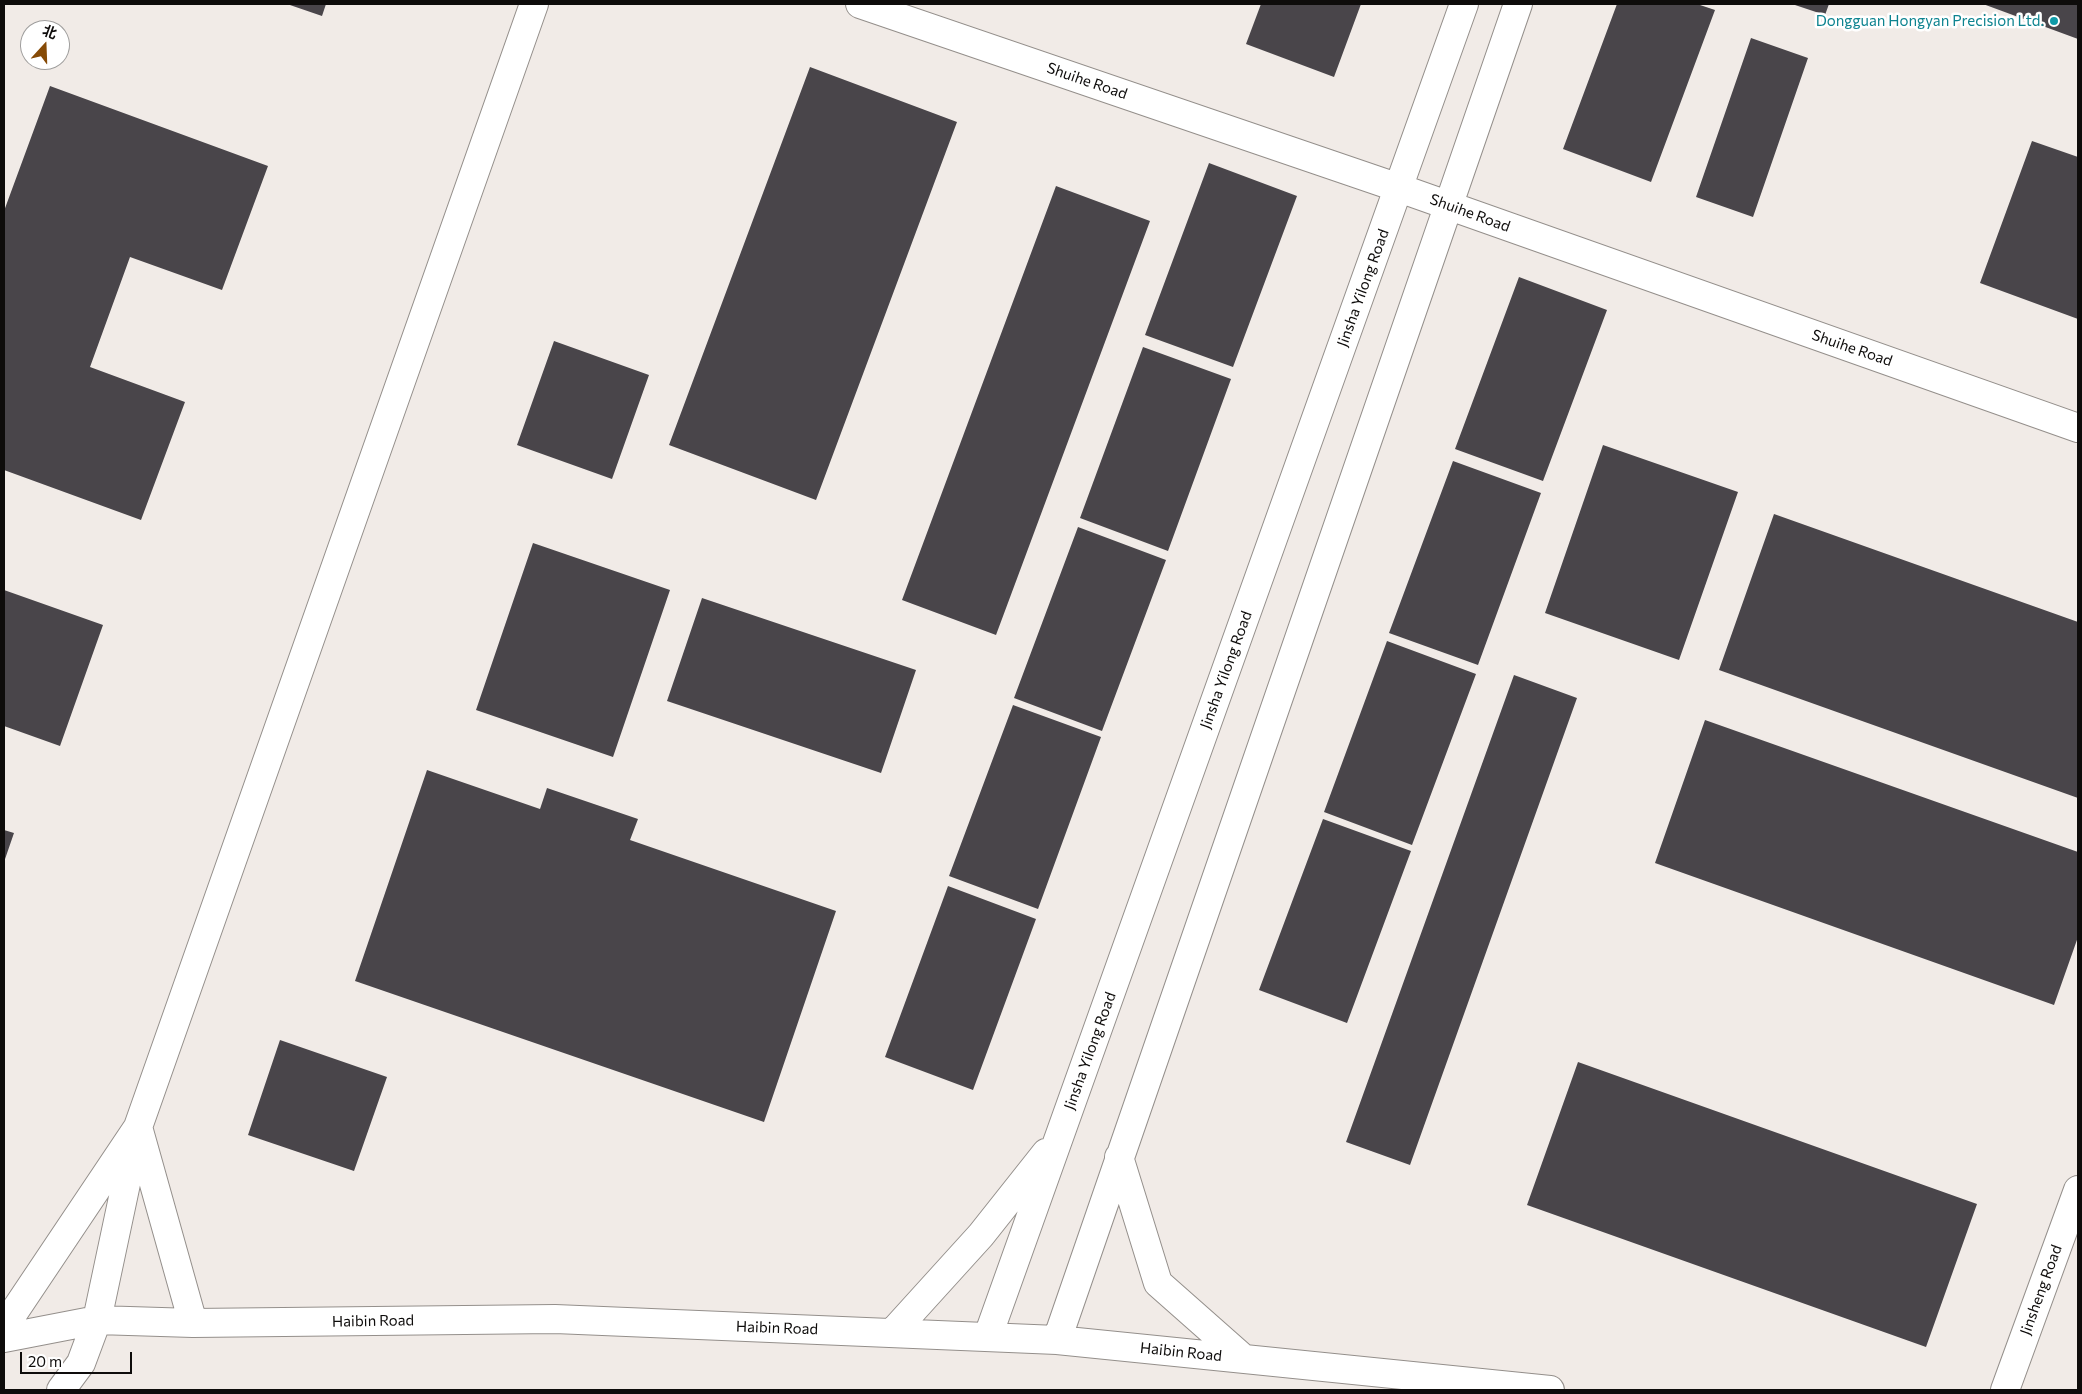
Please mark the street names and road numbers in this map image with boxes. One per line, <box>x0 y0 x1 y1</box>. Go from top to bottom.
street label: Shuihe Road <box>1044 59 1130 103</box>
street label: Shuihe Road <box>1427 190 1513 236</box>
street label: Jinsha Yilong Road <box>1333 227 1393 349</box>
street label: Shuihe Road <box>1809 326 1895 370</box>
street label: Jinsha Yilong Road <box>1196 609 1256 731</box>
street label: Jinsha Yilong Road <box>1060 990 1120 1112</box>
street label: Jinsheng Road <box>2016 1242 2066 1338</box>
street label: Haibin Road <box>332 1311 414 1331</box>
street label: Haibin Road <box>736 1318 818 1338</box>
street label: Haibin Road <box>1139 1339 1223 1365</box>

